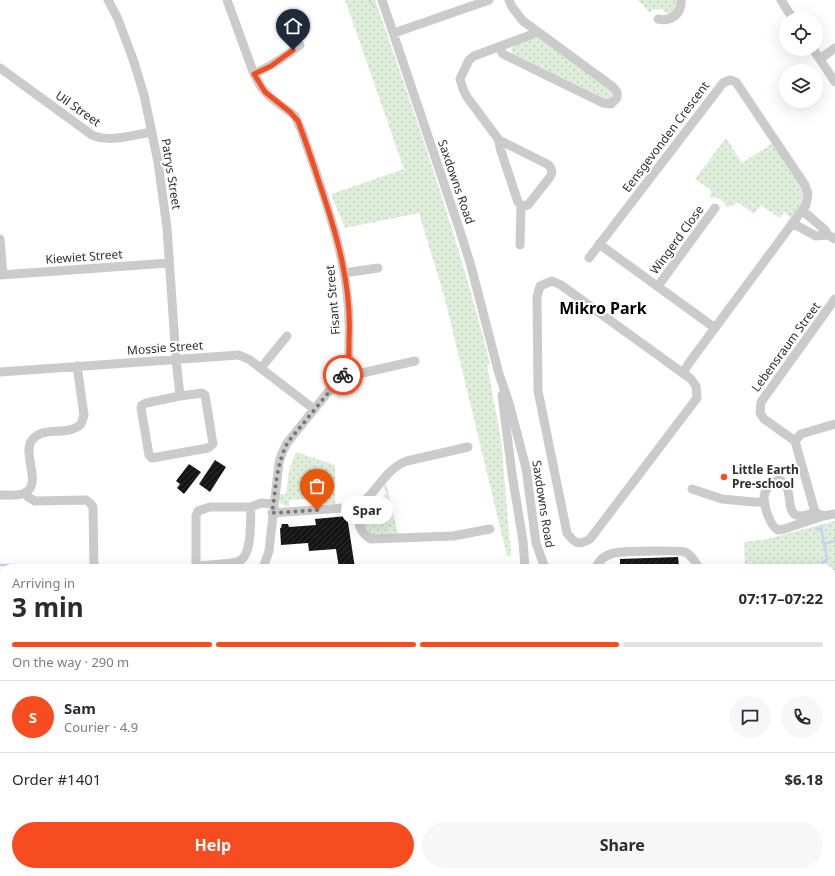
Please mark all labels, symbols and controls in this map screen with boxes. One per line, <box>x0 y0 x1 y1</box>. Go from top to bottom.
pin <box>276 9 310 50</box>
map controls <box>779 12 823 108</box>
button: locate <box>779 12 823 56</box>
icon: home <box>282 15 304 37</box>
button: layers <box>779 64 823 108</box>
street label: Eensgevonden Crescent <box>618 77 713 196</box>
street label: Uil Street <box>52 87 105 131</box>
street label: Patrys Street <box>157 137 186 211</box>
street label: Saxdowns Road <box>434 137 479 226</box>
street label: Wingerd Close <box>646 202 708 278</box>
street label: Kiewiet Street <box>45 245 124 268</box>
street label: Fisant Street <box>321 264 344 336</box>
district label: Mikro Park <box>559 297 647 319</box>
street label: Lebensraum Street <box>747 298 824 395</box>
street label: Mossie Street <box>126 336 204 359</box>
courier <box>323 355 363 395</box>
icon: bike <box>332 364 354 386</box>
street label: Saxdowns Road <box>528 459 559 549</box>
place label: Little Earth Pre-school <box>732 461 799 492</box>
pin <box>300 469 334 510</box>
marker: Little Earth Pre-school <box>719 472 729 482</box>
icon: bag <box>306 475 328 497</box>
callout: Spar <box>341 496 393 524</box>
text: Spar <box>353 501 381 519</box>
text: Arriving in <box>12 574 75 592</box>
text: 07:17–07:22 <box>738 588 823 608</box>
text: 3 min <box>12 589 84 625</box>
text: On the way · 290 m <box>12 653 129 671</box>
button: chat <box>729 696 771 738</box>
button: phone <box>781 696 823 738</box>
text: Sam <box>64 698 96 718</box>
text: S <box>29 707 37 727</box>
text: Courier · 4.9 <box>64 718 138 736</box>
text: Order #1401 <box>12 769 101 789</box>
text: $6.18 <box>784 769 823 789</box>
button: Help <box>12 822 414 868</box>
button: Share <box>422 822 823 868</box>

